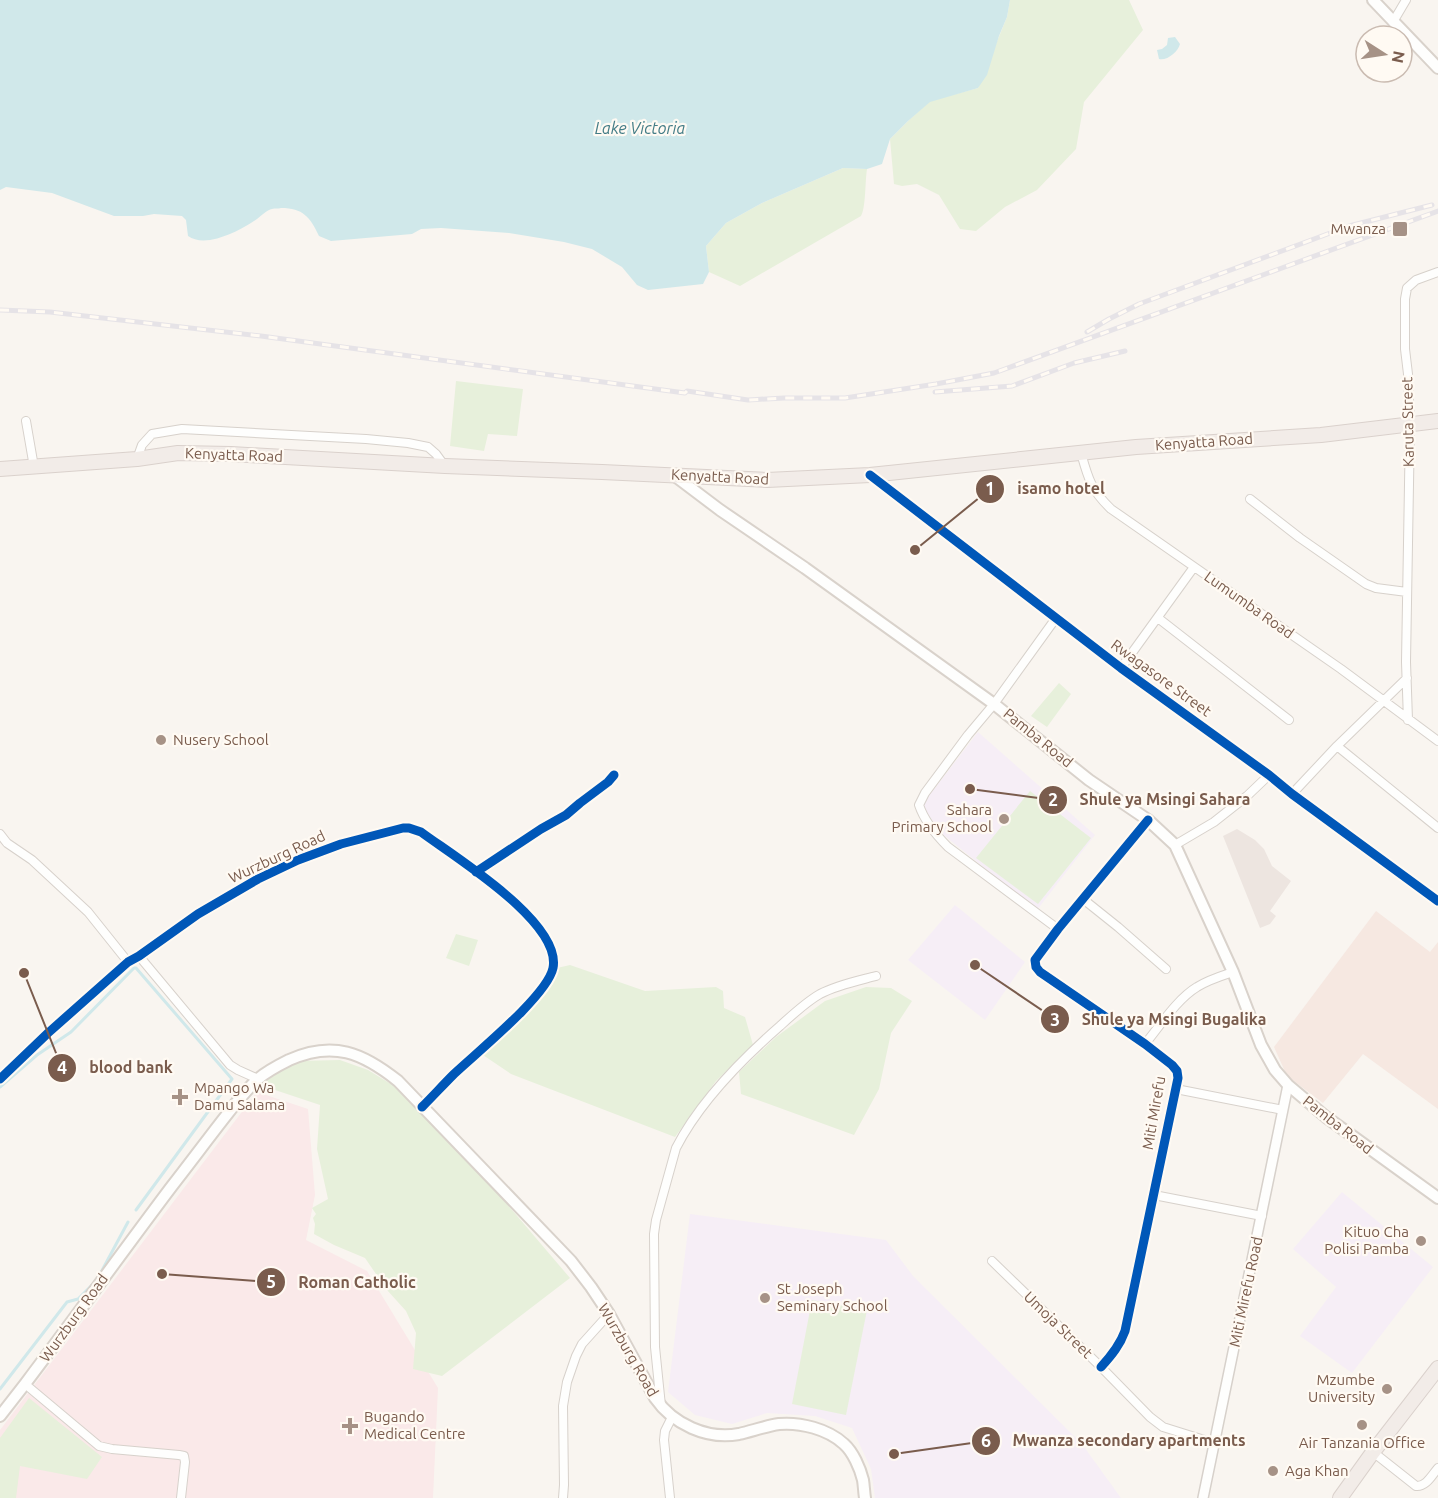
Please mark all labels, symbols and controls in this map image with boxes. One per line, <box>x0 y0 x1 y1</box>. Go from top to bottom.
north arrow <box>1354 24 1414 84</box>
text: N <box>1389 49 1409 65</box>
water label: Lake Victoria <box>595 119 686 137</box>
place label: Mwanza <box>1330 220 1386 237</box>
marker: Mwanza <box>1391 220 1409 238</box>
street label: Karuta Street <box>1398 377 1417 467</box>
street label: Kenyatta Road <box>1154 430 1253 453</box>
street label: Kenyatta Road <box>185 444 283 465</box>
street label: Kenyatta Road <box>671 465 769 488</box>
callout: isamo hotel <box>975 472 1117 506</box>
text: 1 <box>985 478 995 498</box>
text: isamo hotel <box>1017 479 1105 497</box>
street label: Lumumba Road <box>1201 567 1297 642</box>
street label: Rwagasore Street <box>1108 636 1215 720</box>
street label: Pamba Road <box>1000 705 1076 771</box>
place label: Nusery School <box>173 731 269 748</box>
marker: Nusery School <box>154 733 168 747</box>
callout: Shule ya Msingi Sahara <box>1038 783 1263 817</box>
text: 2 <box>1048 789 1058 809</box>
text: Shule ya Msingi Sahara <box>1080 790 1250 808</box>
place label: Sahara Primary School <box>891 801 992 835</box>
marker: Sahara Primary School <box>997 812 1011 826</box>
street label: Wurzburg Road <box>226 827 328 886</box>
callout: Shule ya Msingi Bugalika <box>1040 1002 1278 1036</box>
text: 3 <box>1050 1009 1060 1029</box>
text: Shule ya Msingi Bugalika <box>1082 1010 1266 1028</box>
callout: blood bank <box>47 1051 185 1085</box>
text: 4 <box>57 1057 67 1077</box>
text: blood bank <box>89 1058 173 1076</box>
street label: Miti Mirefu <box>1139 1075 1168 1151</box>
place label: Mpango Wa Damu Salama <box>194 1079 285 1113</box>
marker: Mpango Wa Damu Salama <box>171 1088 189 1106</box>
street label: Pamba Road <box>1300 1092 1377 1157</box>
place label: Kituo Cha Polisi Pamba <box>1324 1223 1409 1257</box>
marker: Kituo Cha Polisi Pamba <box>1414 1234 1428 1248</box>
street label: Miti Mirefu Road <box>1225 1235 1266 1349</box>
callout: Roman Catholic <box>256 1265 427 1299</box>
street label: Wurzburg Road <box>36 1270 111 1365</box>
text: 5 <box>266 1271 276 1291</box>
text: Roman Catholic <box>298 1273 416 1291</box>
place label: St Joseph Seminary School <box>777 1280 888 1314</box>
street label: Umoja Street <box>1021 1288 1096 1362</box>
marker: St Joseph Seminary School <box>758 1291 772 1305</box>
street label: Wurzburg Road <box>595 1300 662 1399</box>
place label: Mzumbe University <box>1308 1371 1375 1405</box>
marker: Mzumbe University <box>1380 1382 1394 1396</box>
place label: Bugando Medical Centre <box>364 1408 466 1442</box>
marker: Bugando Medical Centre <box>341 1417 359 1435</box>
marker: Air Tanzania Office <box>1355 1418 1369 1432</box>
callout: Mwanza secondary apartments <box>971 1424 1258 1458</box>
text: 6 <box>981 1430 991 1450</box>
text: Mwanza secondary apartments <box>1013 1431 1245 1449</box>
place label: Air Tanzania Office <box>1299 1434 1425 1451</box>
place label: Aga Khan <box>1285 1462 1348 1479</box>
marker: Aga Khan <box>1266 1464 1280 1478</box>

